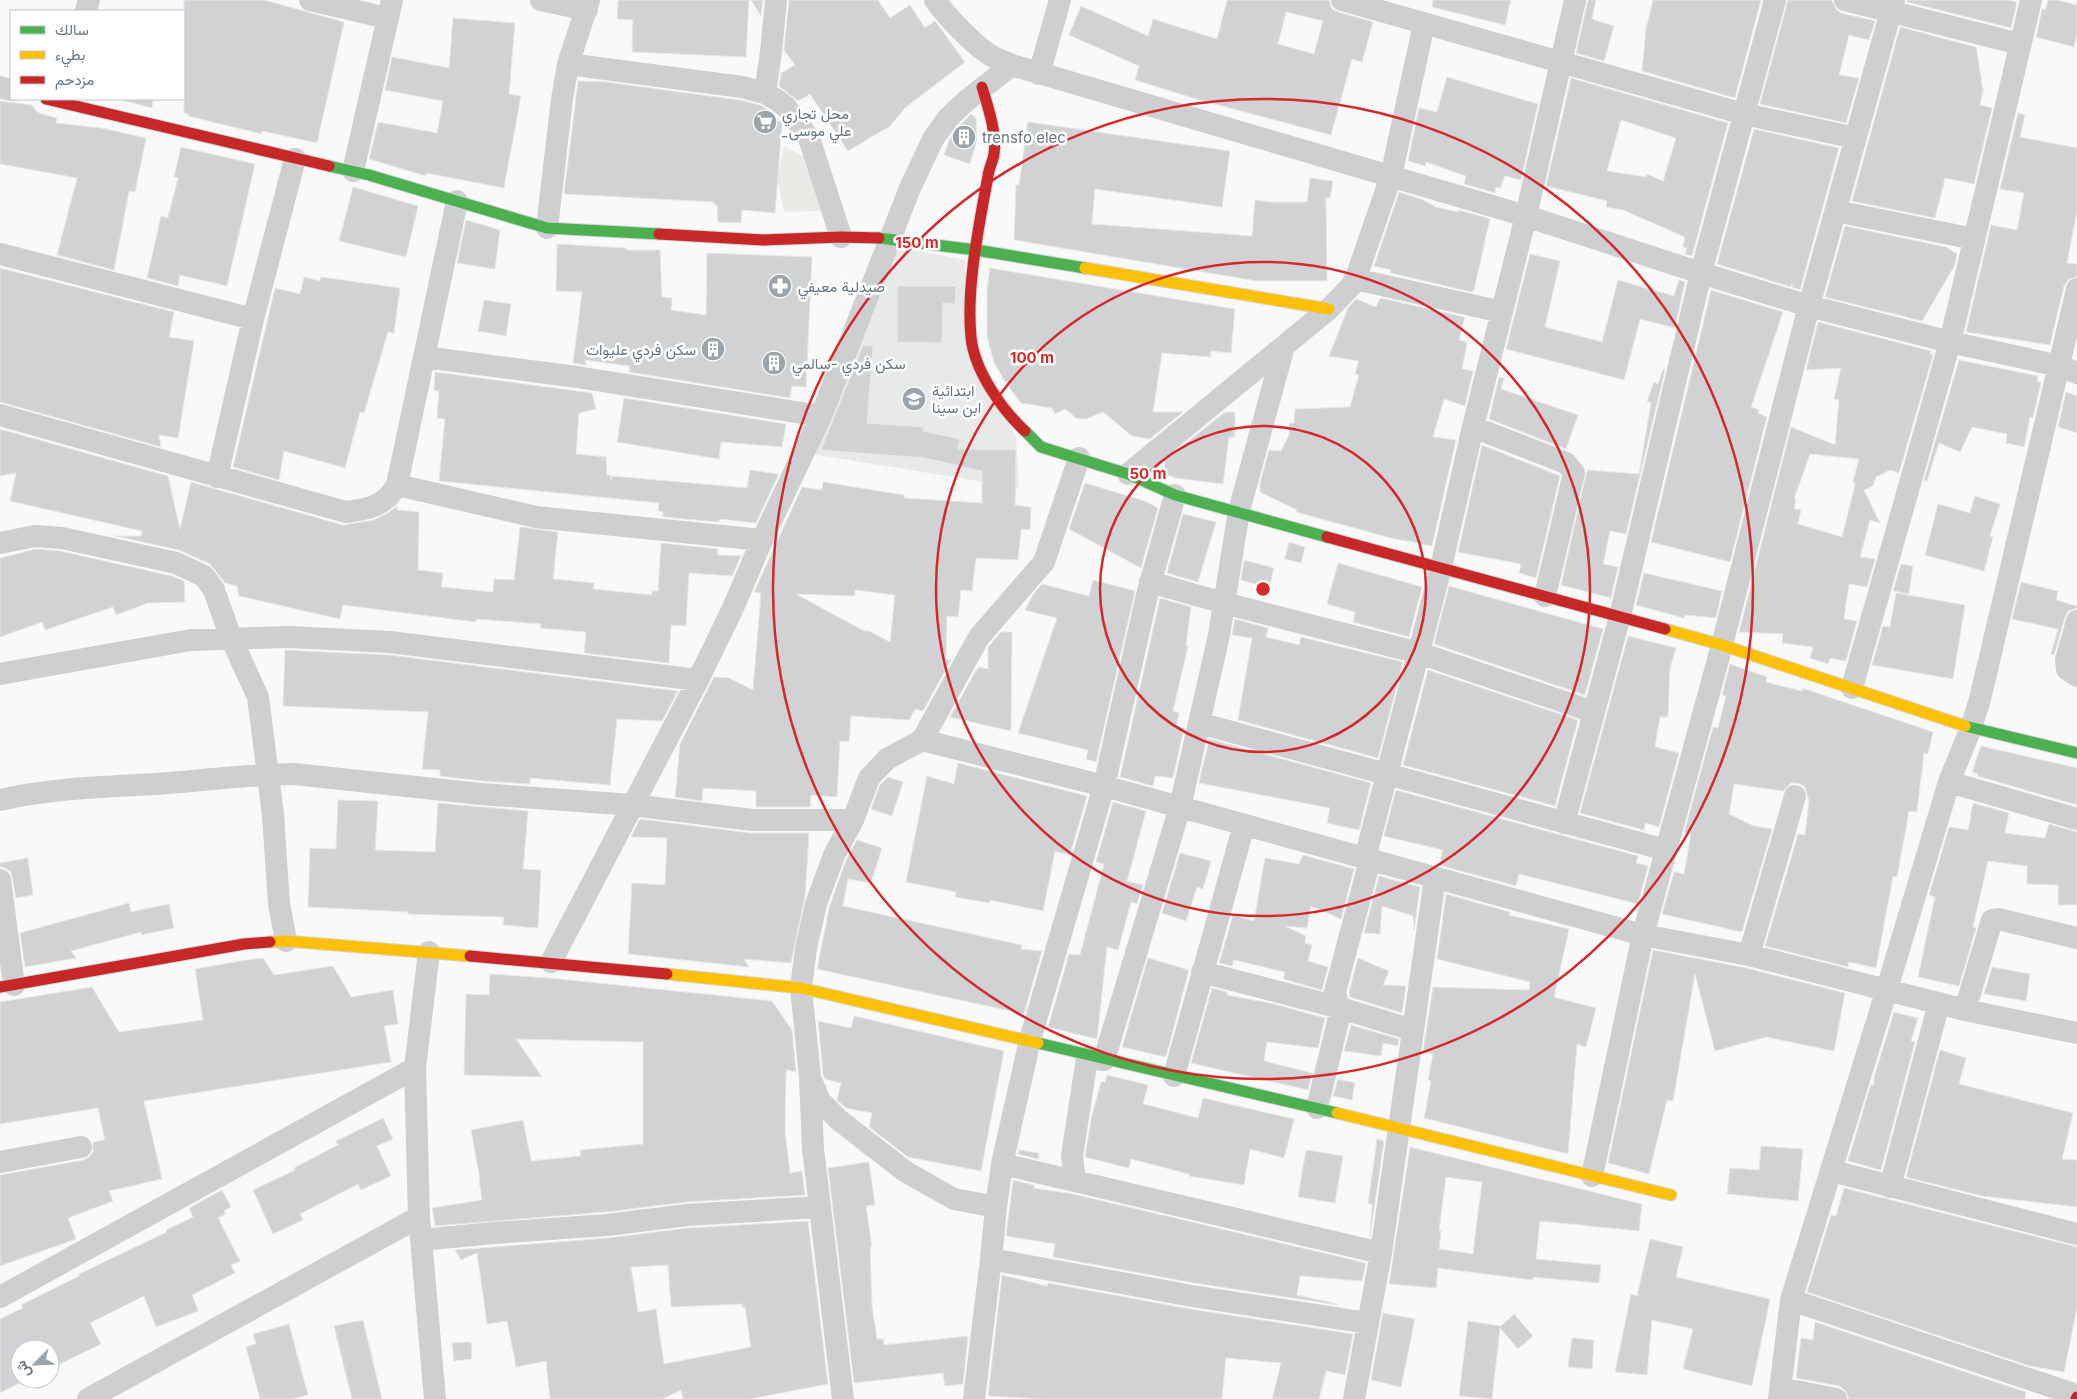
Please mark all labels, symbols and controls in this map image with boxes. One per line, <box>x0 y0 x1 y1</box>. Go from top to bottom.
legend <box>10 10 185 100</box>
text: سالك <box>55 20 89 39</box>
text: بطيء <box>55 45 85 68</box>
text: مزدحم <box>55 70 94 90</box>
place label: محل تجاري _علي موسى <box>782 104 852 144</box>
supermarket icon: محل تجاري _علي موسى <box>752 109 778 135</box>
building icon: trensfo elec <box>951 124 977 150</box>
place label: trensfo elec <box>982 128 1066 147</box>
text: 150 m <box>895 233 939 252</box>
pharmacy icon: صيدلية معيفي <box>767 273 793 299</box>
place label: صيدلية معيفي <box>798 277 885 300</box>
building icon: سكن فردي عليوات <box>700 336 726 362</box>
place label: سكن فردي عليوات <box>586 340 696 363</box>
text: 100 m <box>1010 348 1054 367</box>
building icon: سكن فردي -سالمي <box>761 350 787 376</box>
place label: سكن فردي -سالمي <box>792 354 906 377</box>
place label: ابتدائية ابن سينا <box>932 381 981 418</box>
school or university icon: ابتدائية ابن سينا <box>901 386 927 412</box>
text: 50 m <box>1130 464 1166 483</box>
centre of rings <box>1254 580 1272 598</box>
north arrow <box>10 1339 60 1389</box>
text: ش <box>11 1358 35 1381</box>

